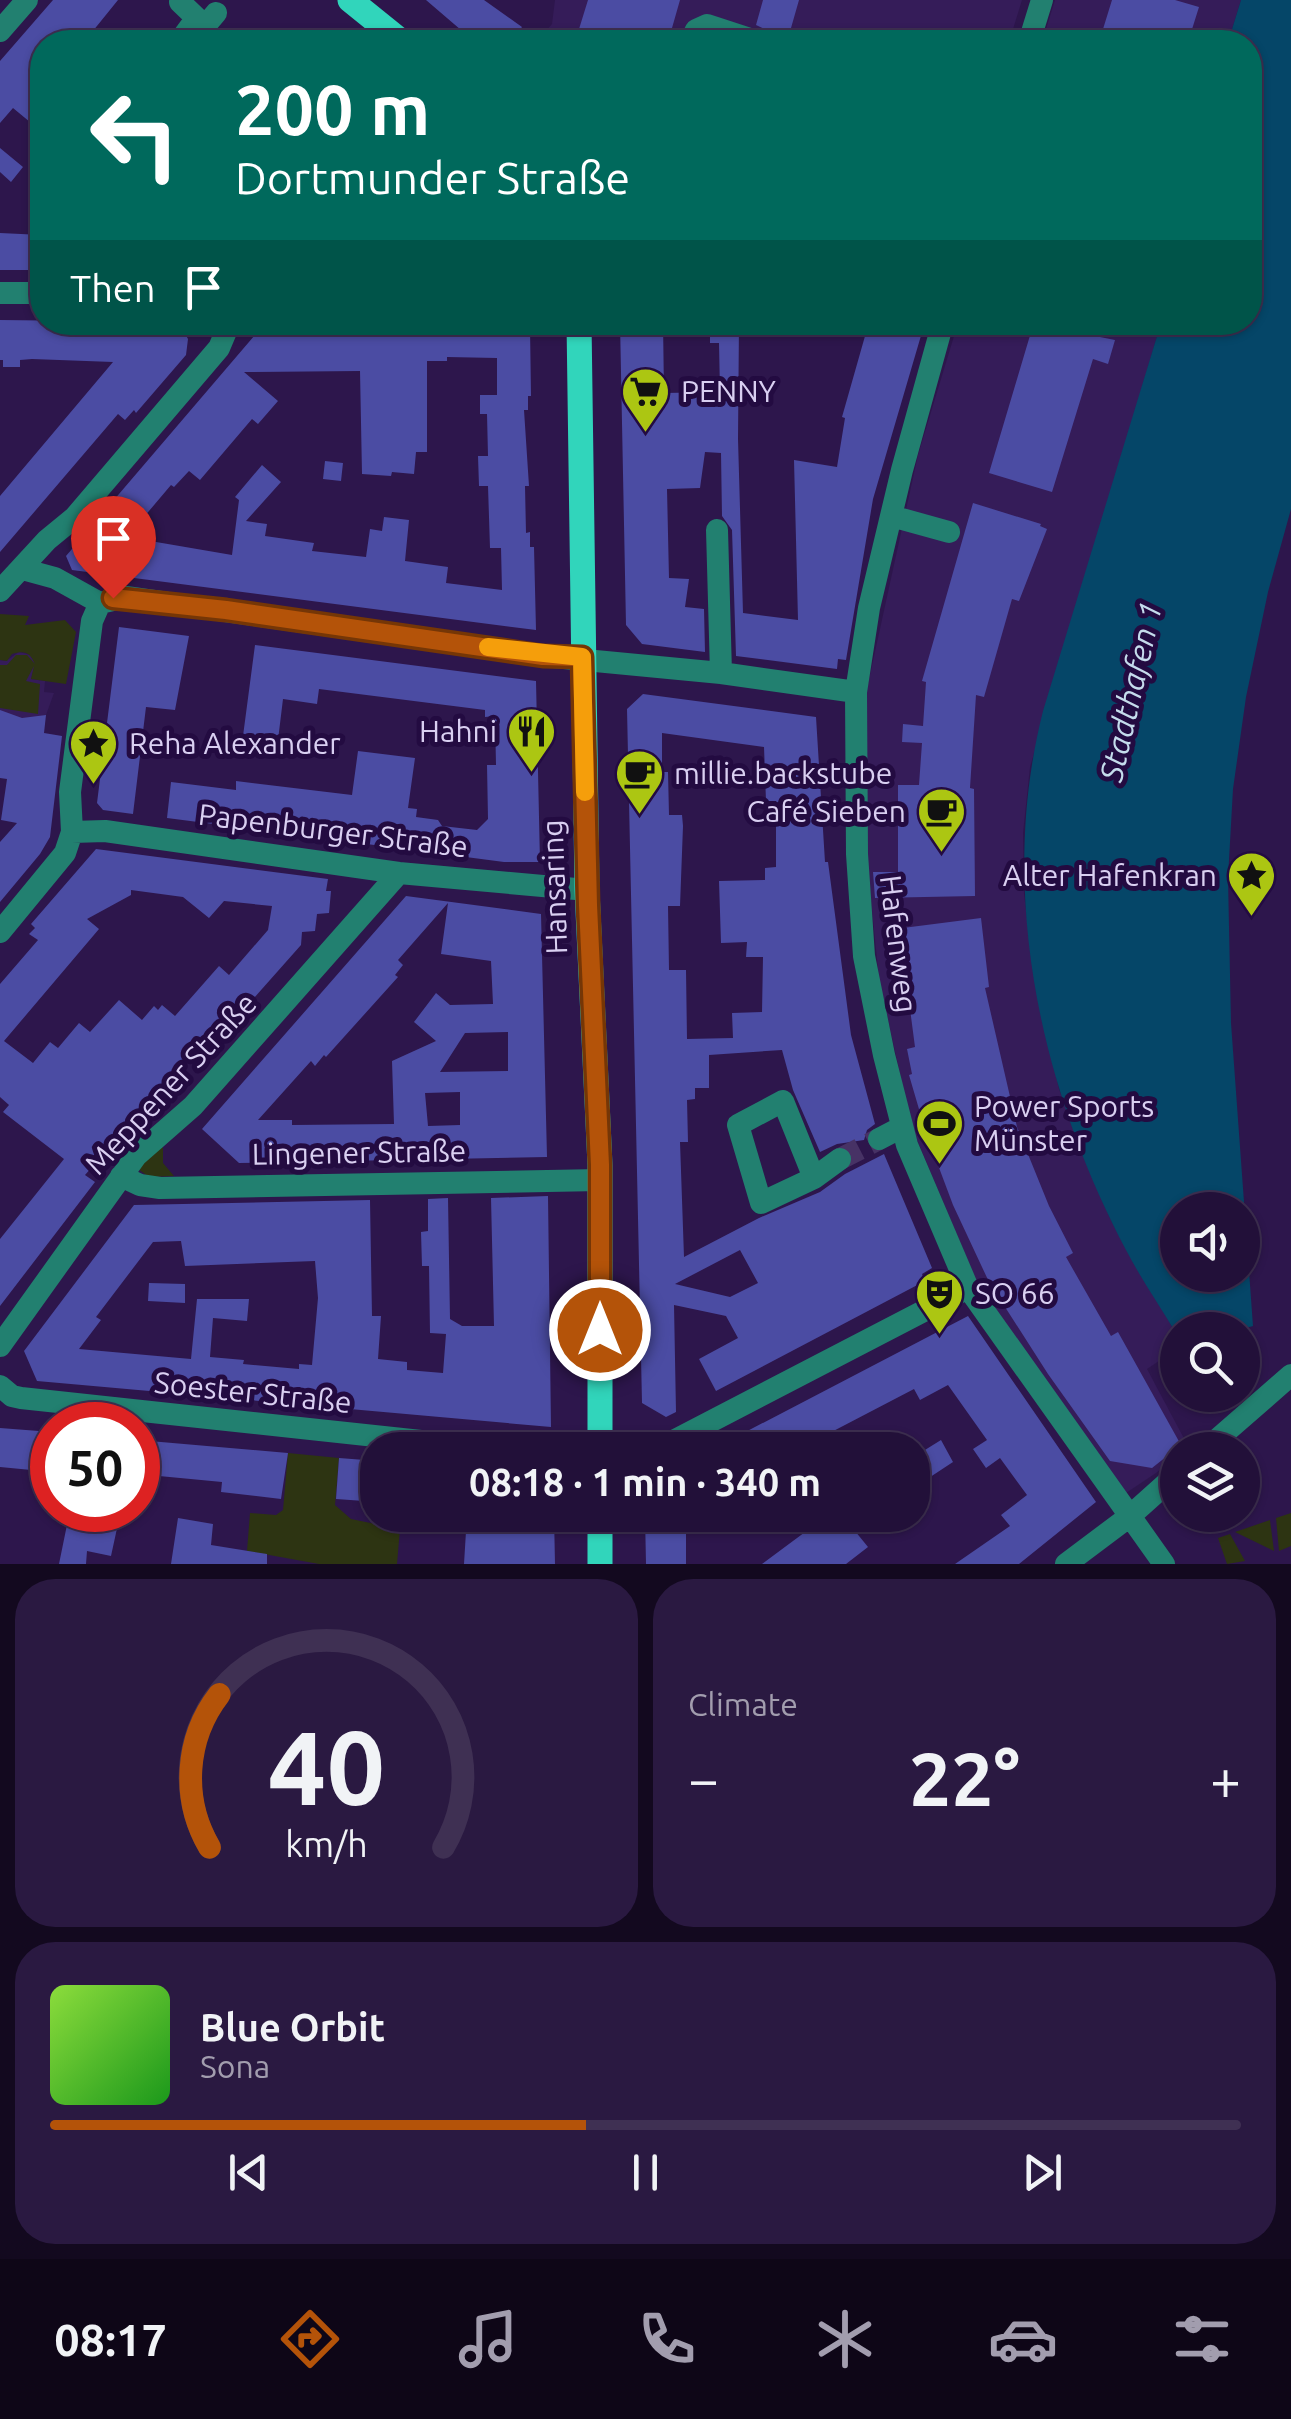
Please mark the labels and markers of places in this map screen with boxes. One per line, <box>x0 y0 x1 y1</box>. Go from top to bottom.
supermarket icon: PENNY <box>620 366 672 434</box>
place label: PENNY <box>681 374 777 408</box>
pin <box>71 496 156 599</box>
restaurant icon: Hahni <box>506 706 558 774</box>
place label: Hahni <box>419 714 497 748</box>
place icon: Reha Alexander <box>68 718 120 786</box>
place label: Reha Alexander <box>129 726 341 760</box>
cafe icon: millie.backstube <box>613 748 665 816</box>
place label: millie.backstube <box>674 756 892 790</box>
cafe icon: Café Sieben <box>915 786 967 854</box>
place label: Café Sieben <box>747 794 906 828</box>
place icon: Alter Hafenkran <box>1226 850 1278 918</box>
place label: Alter Hafenkran <box>1003 858 1217 892</box>
place label: Power Sports Münster <box>974 1089 1154 1157</box>
sports icon: Power Sports Münster <box>913 1098 965 1166</box>
theatre icon: SO 66 <box>914 1268 966 1336</box>
place label: SO 66 <box>975 1276 1055 1310</box>

